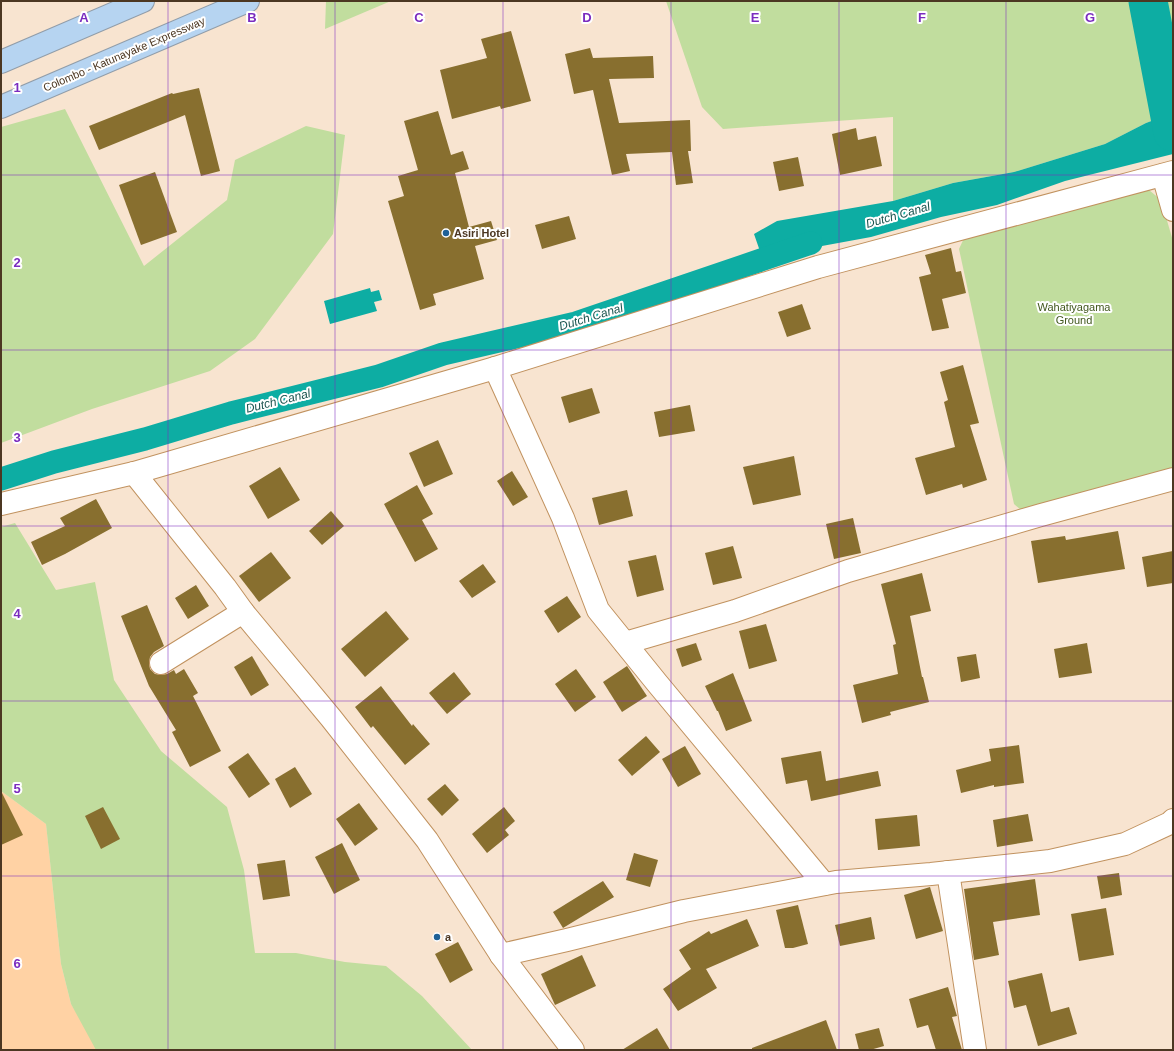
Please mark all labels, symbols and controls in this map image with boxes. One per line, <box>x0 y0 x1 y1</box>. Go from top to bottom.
text: A <box>79 10 89 25</box>
text: B <box>247 10 257 25</box>
text: C <box>414 10 424 25</box>
text: D <box>582 10 592 25</box>
text: E <box>751 10 760 25</box>
text: F <box>918 10 926 25</box>
text: G <box>1085 10 1095 25</box>
street label: Colombo - Katunayake Expressway <box>41 14 207 94</box>
text: 1 <box>13 80 21 95</box>
water label: Dutch Canal <box>864 199 932 231</box>
place label: Asiri Hotel <box>454 227 509 239</box>
marker: Asiri Hotel <box>441 228 451 238</box>
text: 2 <box>13 255 21 270</box>
water label: Dutch Canal <box>557 301 625 333</box>
park label: Wahatiyagama Ground <box>1038 301 1111 326</box>
water label: Dutch Canal <box>244 386 312 416</box>
text: 3 <box>13 430 21 445</box>
text: 4 <box>13 606 21 621</box>
text: 5 <box>13 781 21 796</box>
place label: a <box>445 931 452 943</box>
marker: a <box>432 932 442 942</box>
text: 6 <box>13 956 21 971</box>

